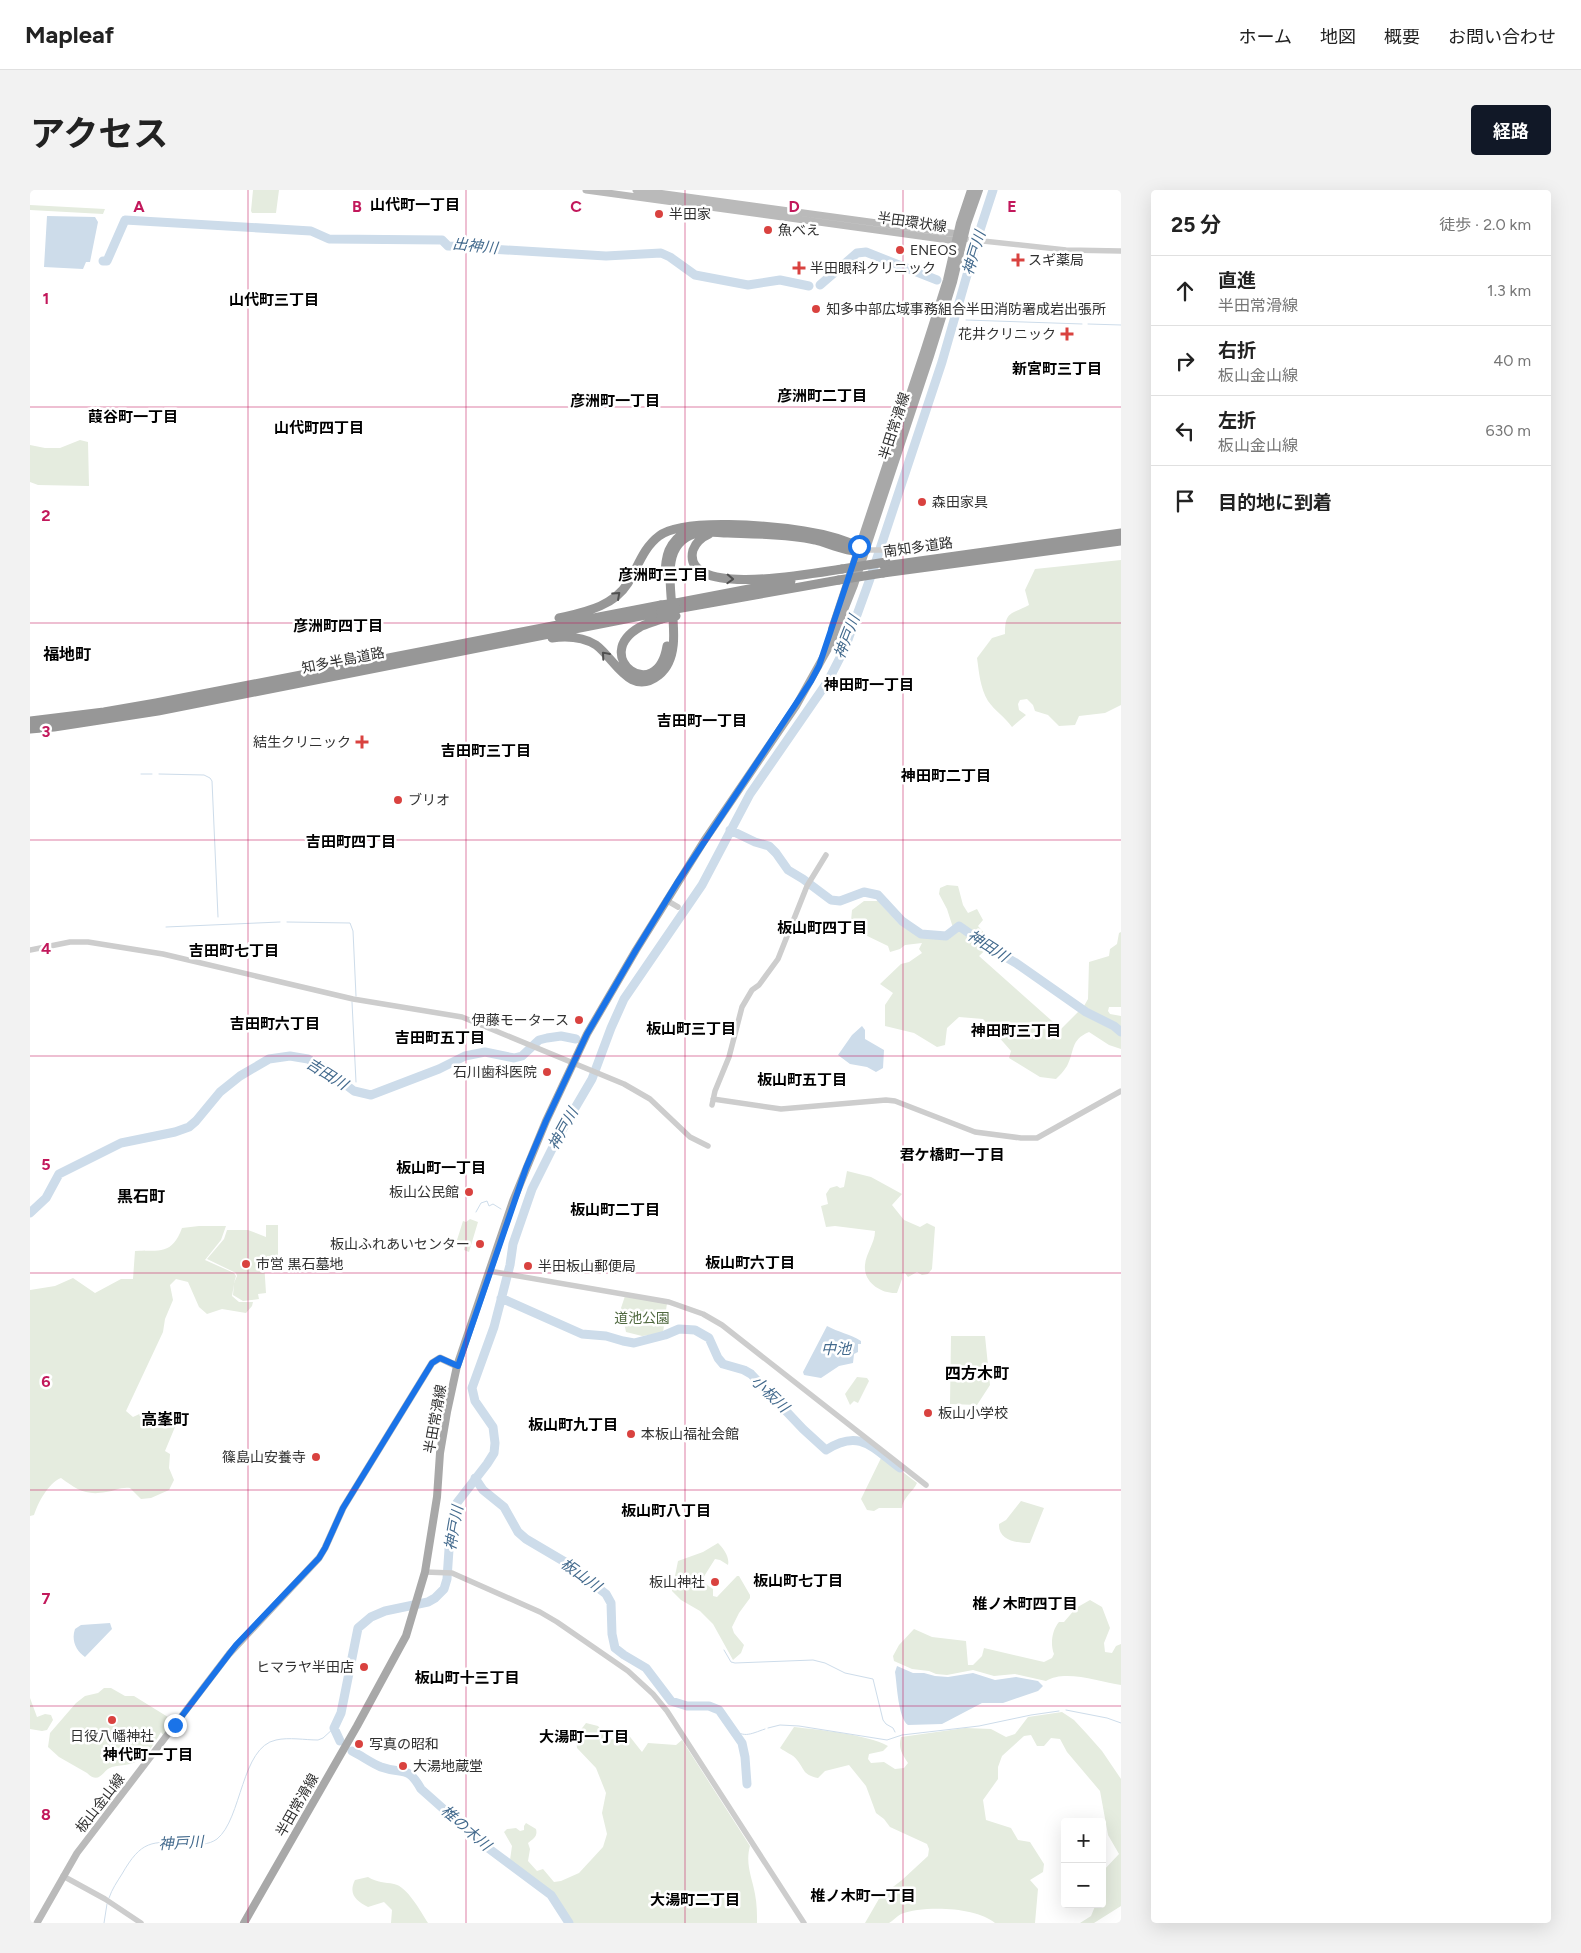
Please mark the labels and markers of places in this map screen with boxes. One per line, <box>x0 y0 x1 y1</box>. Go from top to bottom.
place label: 半田家 <box>669 206 711 223</box>
marker: 半田家 <box>653 208 665 220</box>
place label: 魚べえ <box>778 222 820 239</box>
marker: 魚べえ <box>762 224 774 236</box>
place label: ENEOS <box>910 242 957 259</box>
marker: ENEOS <box>894 244 906 256</box>
place label: スギ薬局 <box>1028 252 1084 269</box>
marker: スギ薬局 <box>1012 254 1024 266</box>
place label: 半田眼科クリニック <box>810 260 936 277</box>
marker: 半田眼科クリニック <box>792 261 806 275</box>
place label: 知多中部広域事務組合半田消防署成岩出張所 <box>826 301 1106 318</box>
marker: 知多中部広域事務組合半田消防署成岩出張所 <box>810 303 822 315</box>
place label: 花井クリニック <box>958 326 1056 343</box>
marker: 花井クリニック <box>1060 327 1074 341</box>
place label: 森田家具 <box>932 494 988 511</box>
marker: 森田家具 <box>916 496 928 508</box>
place label: 結生クリニック <box>253 734 351 751</box>
marker: 結生クリニック <box>355 735 369 749</box>
place label: ブリオ <box>408 792 450 809</box>
marker: ブリオ <box>392 794 404 806</box>
place label: 伊藤モータース <box>472 1012 569 1029</box>
marker: 伊藤モータース <box>573 1014 585 1026</box>
place label: 石川歯科医院 <box>453 1064 537 1081</box>
marker: 石川歯科医院 <box>541 1066 553 1078</box>
place label: 板山公民館 <box>389 1184 459 1201</box>
marker: 板山公民館 <box>463 1186 475 1198</box>
place label: 板山ふれあいセンター <box>330 1236 470 1253</box>
marker: 板山ふれあいセンター <box>474 1238 486 1250</box>
place label: 市営 黒石墓地 <box>256 1256 343 1273</box>
marker: 市営 黒石墓地 <box>240 1258 252 1270</box>
place label: 半田板山郵便局 <box>538 1258 636 1275</box>
marker: 半田板山郵便局 <box>522 1260 534 1272</box>
place label: 板山小学校 <box>938 1405 1008 1422</box>
marker: 板山小学校 <box>922 1407 934 1419</box>
place label: 本板山福祉会館 <box>641 1426 739 1443</box>
marker: 本板山福祉会館 <box>625 1428 637 1440</box>
place label: 篠島山安養寺 <box>222 1449 306 1466</box>
marker: 篠島山安養寺 <box>310 1451 322 1463</box>
place label: 板山神社 <box>649 1574 705 1591</box>
marker: 板山神社 <box>709 1576 721 1588</box>
place label: ヒマラヤ半田店 <box>256 1659 354 1676</box>
marker: ヒマラヤ半田店 <box>358 1661 370 1673</box>
marker: 日役八幡神社 <box>106 1714 118 1726</box>
place label: 日役八幡神社 <box>70 1728 154 1745</box>
place label: 写真の昭和 <box>369 1736 439 1753</box>
marker: 写真の昭和 <box>353 1738 365 1750</box>
place label: 大湯地蔵堂 <box>413 1758 483 1775</box>
marker: 大湯地蔵堂 <box>397 1760 409 1772</box>

